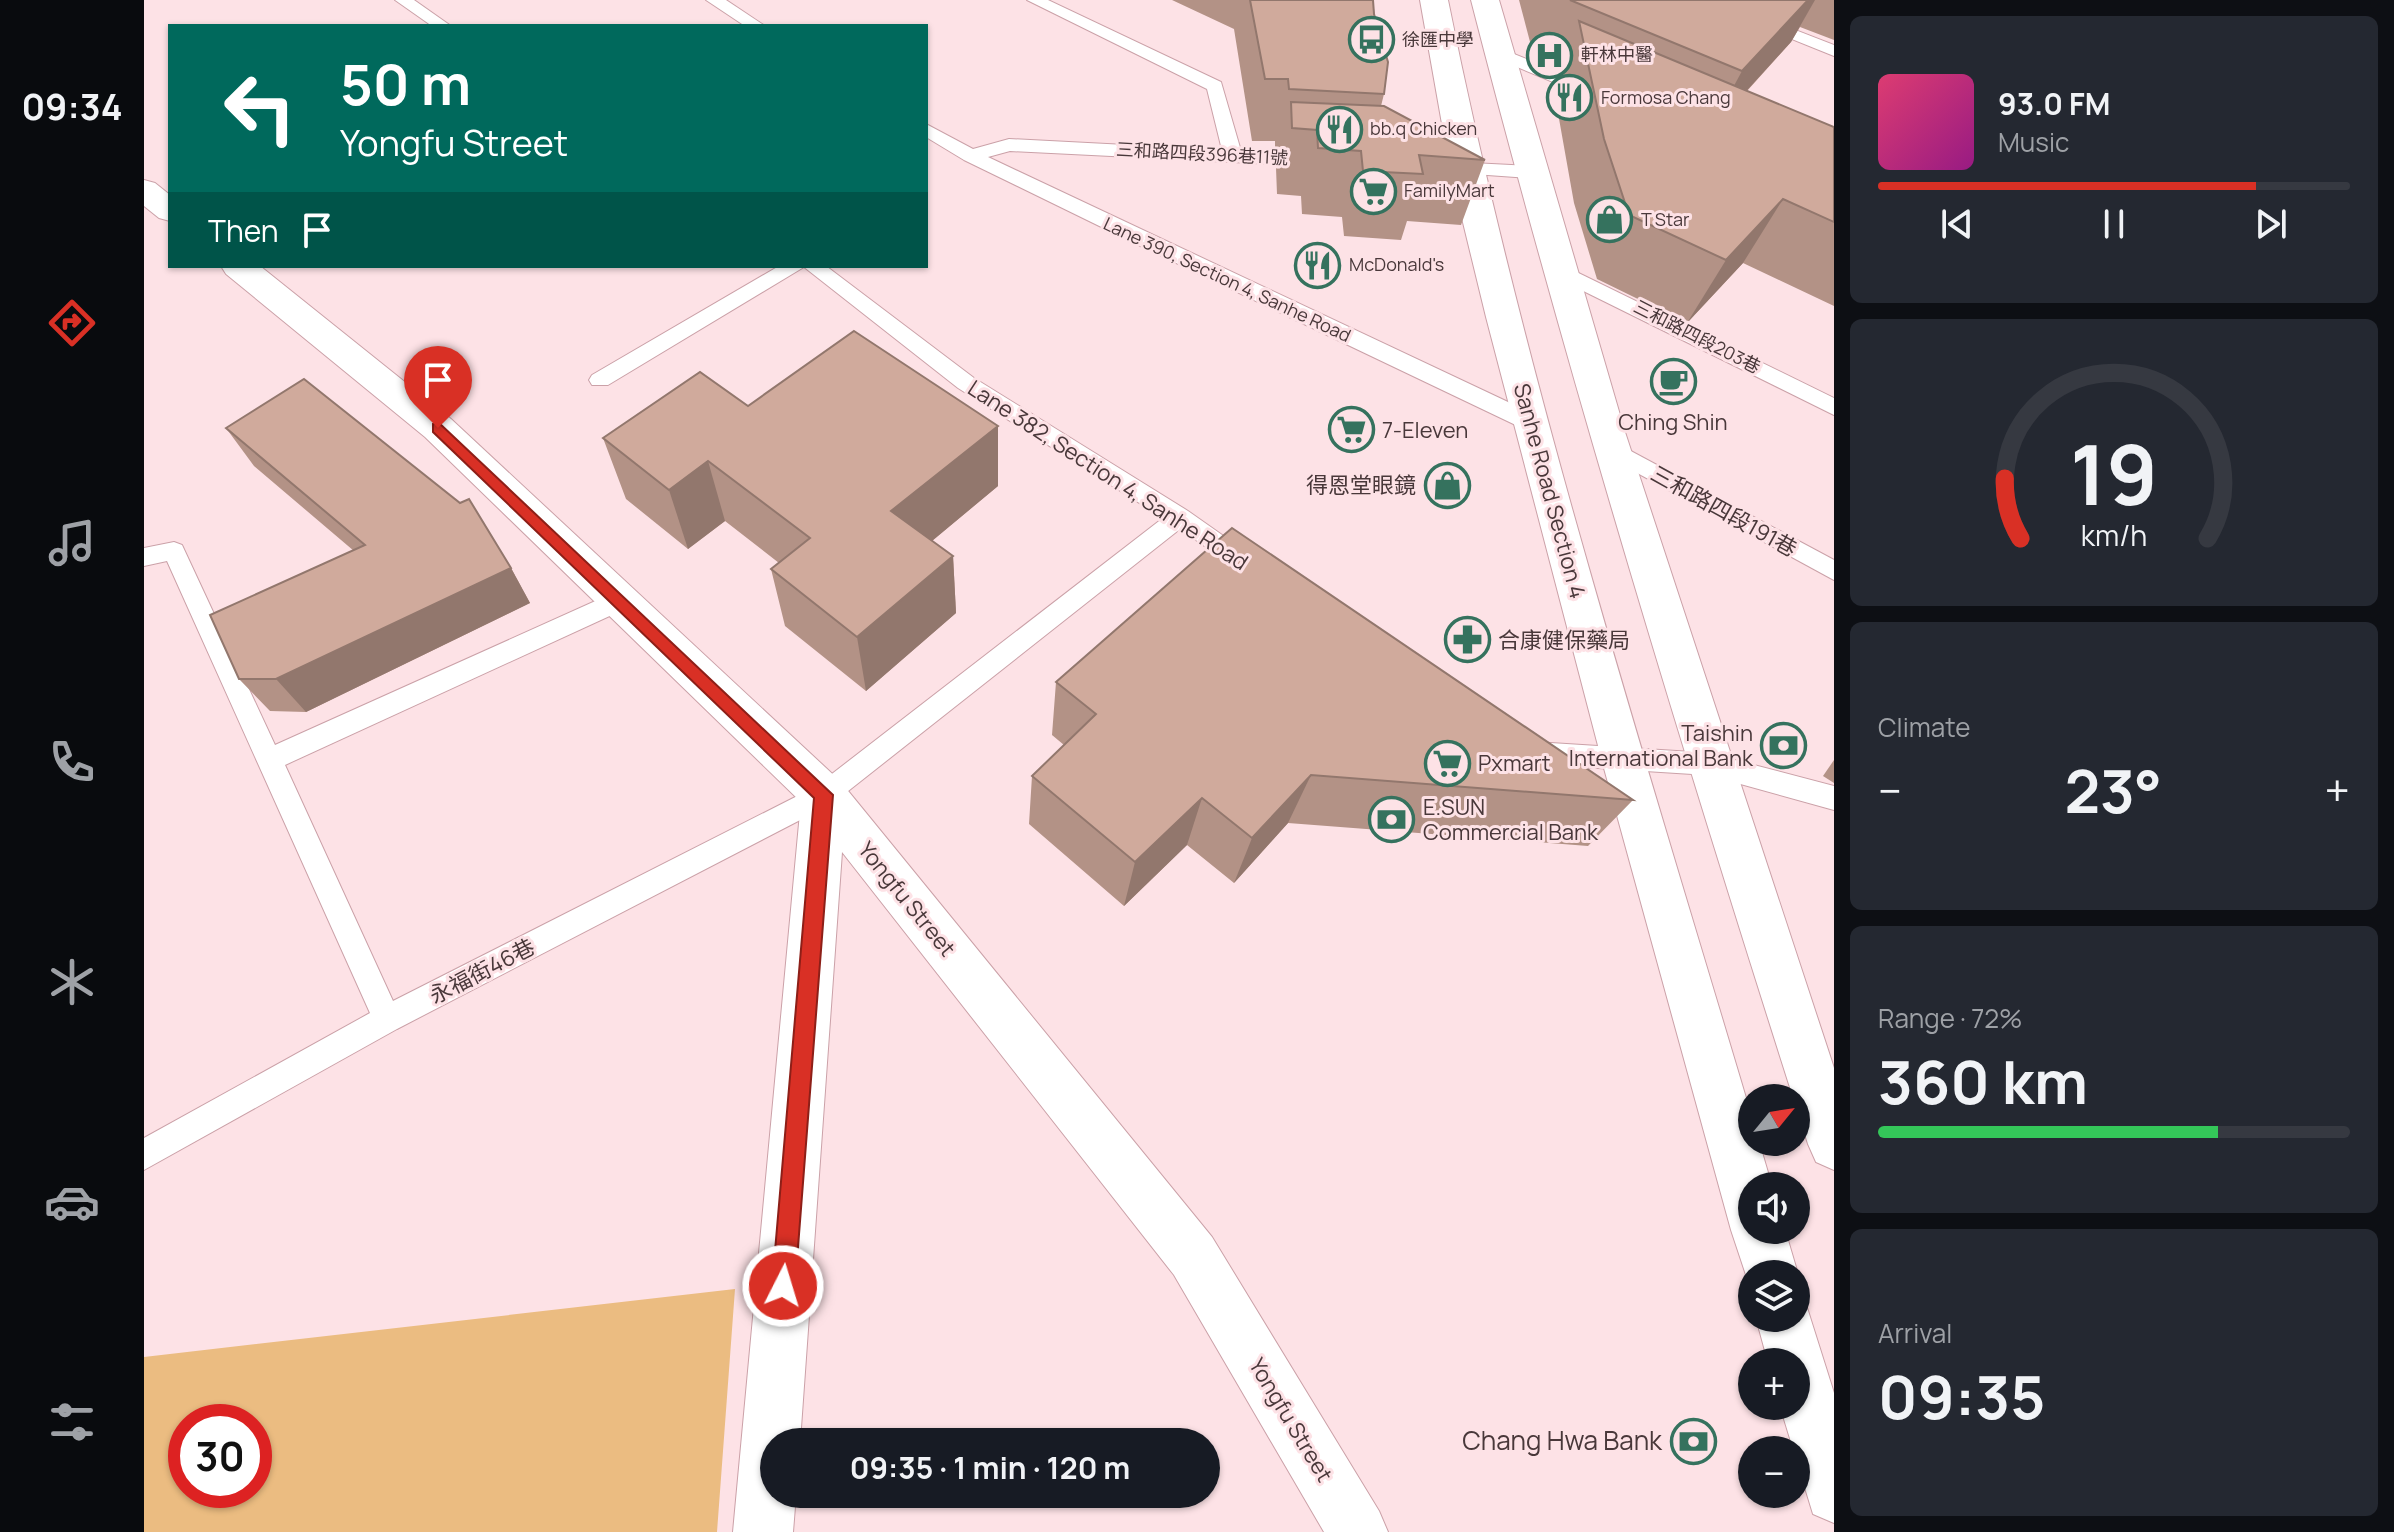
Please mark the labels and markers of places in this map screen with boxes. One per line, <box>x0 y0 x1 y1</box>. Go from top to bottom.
bus stop icon: 徐匯中學 <box>1347 16 1395 64</box>
place label: 徐匯中學 <box>1402 27 1474 51</box>
hospital icon: 軒林中醫 <box>1526 31 1574 79</box>
place label: 軒林中醫 <box>1581 42 1653 66</box>
restaurant icon: Formosa Chang <box>1546 74 1594 122</box>
place label: Formosa Chang <box>1601 85 1731 109</box>
restaurant icon: bb.q Chicken <box>1315 105 1363 153</box>
place label: bb.q Chicken <box>1370 116 1477 140</box>
supermarket icon: FamilyMart <box>1349 167 1397 215</box>
place label: FamilyMart <box>1404 178 1495 202</box>
shop icon: T Star <box>1586 196 1634 244</box>
place label: T Star <box>1641 207 1690 231</box>
restaurant icon: McDonald's <box>1294 241 1342 289</box>
place label: McDonald's <box>1349 252 1444 276</box>
pin <box>404 346 472 428</box>
cafe icon: Ching Shin <box>1649 357 1697 405</box>
supermarket icon: 7-Eleven <box>1327 406 1375 454</box>
place label: Ching Shin <box>1618 407 1728 437</box>
place label: 7-Eleven <box>1382 415 1468 445</box>
shop icon: 得恩堂眼鏡 <box>1423 461 1471 509</box>
place label: 得恩堂眼鏡 <box>1306 470 1416 500</box>
pharmacy icon: 合康健保藥局 <box>1443 616 1491 664</box>
place label: 合康健保藥局 <box>1498 625 1630 655</box>
place label: Taishin International Bank <box>1569 718 1754 773</box>
bank icon: Taishin International Bank <box>1760 722 1808 770</box>
supermarket icon: Pxmart <box>1423 739 1471 787</box>
place label: Pxmart <box>1478 748 1551 778</box>
place label: E.SUN Commercial Bank <box>1423 792 1599 847</box>
bank icon: E.SUN Commercial Bank <box>1368 796 1416 844</box>
bank icon: Chang Hwa Bank <box>1669 1417 1717 1465</box>
place label: Chang Hwa Bank <box>1462 1422 1663 1458</box>

